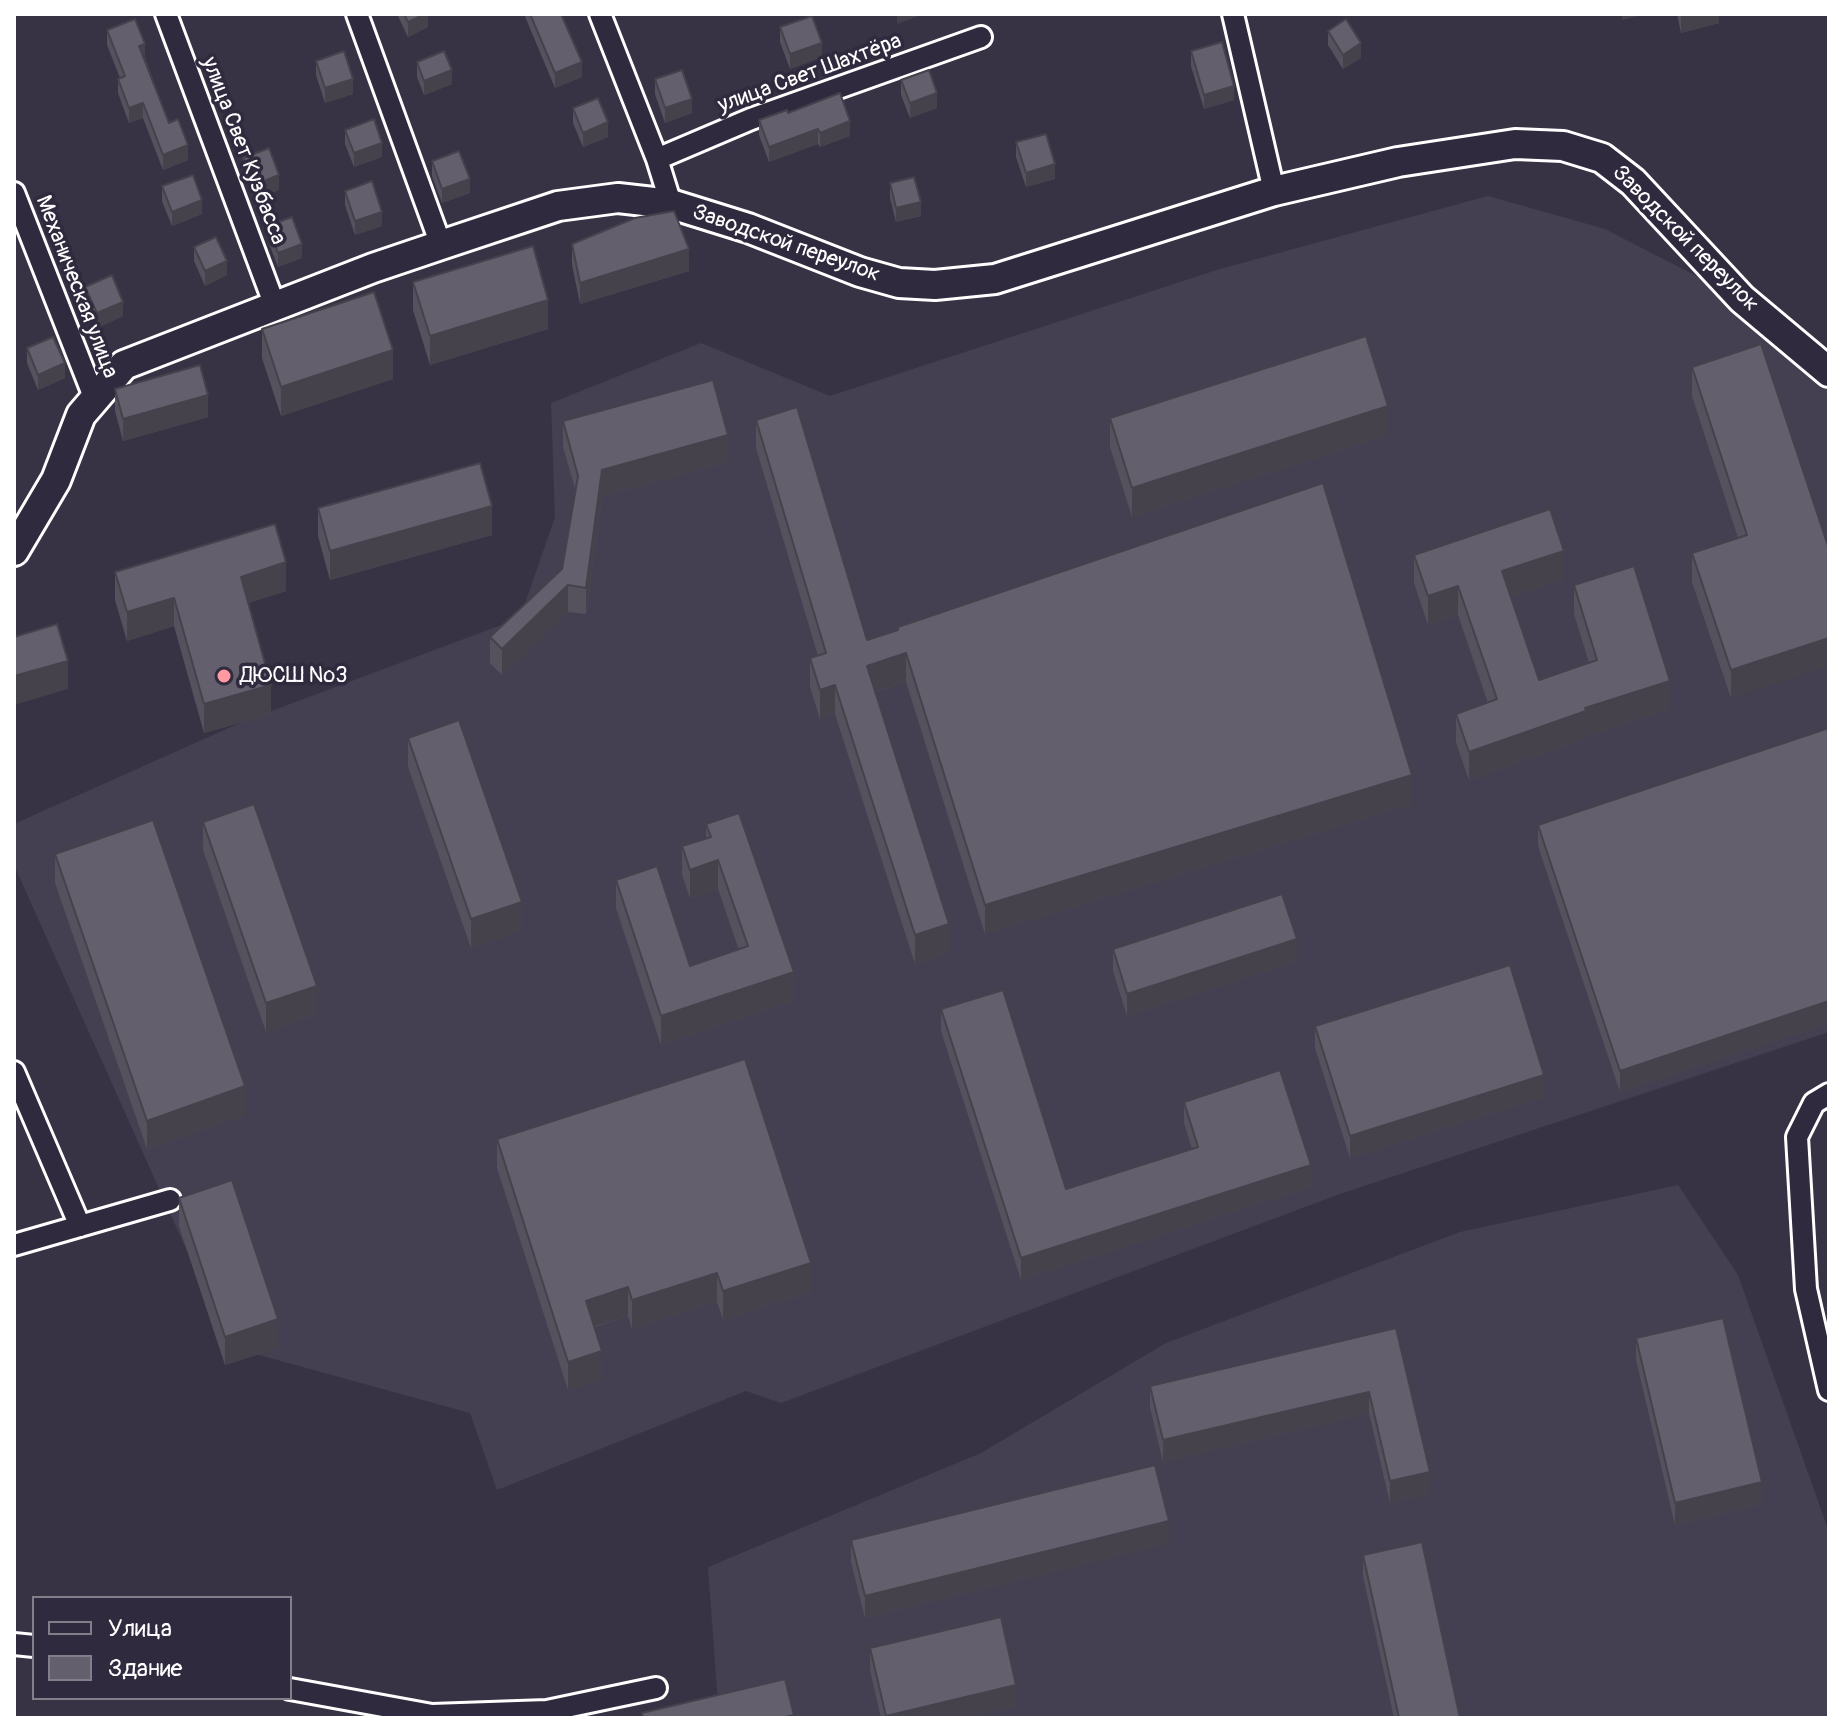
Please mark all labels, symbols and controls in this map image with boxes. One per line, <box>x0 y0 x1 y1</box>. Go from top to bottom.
street label: улица Свет Шахтёра <box>715 29 905 119</box>
street label: улица Свет Кузбасса <box>195 54 291 248</box>
street label: Заводской переулок <box>1606 160 1764 318</box>
street label: Механическая улица <box>29 192 123 382</box>
street label: Заводской переулок <box>689 200 883 288</box>
place label: ДЮСШ №3 <box>240 663 347 689</box>
marker: ДЮСШ №3 <box>215 667 233 685</box>
legend <box>32 1596 292 1700</box>
text: Улица <box>108 1614 172 1643</box>
text: Здание <box>108 1654 182 1683</box>

